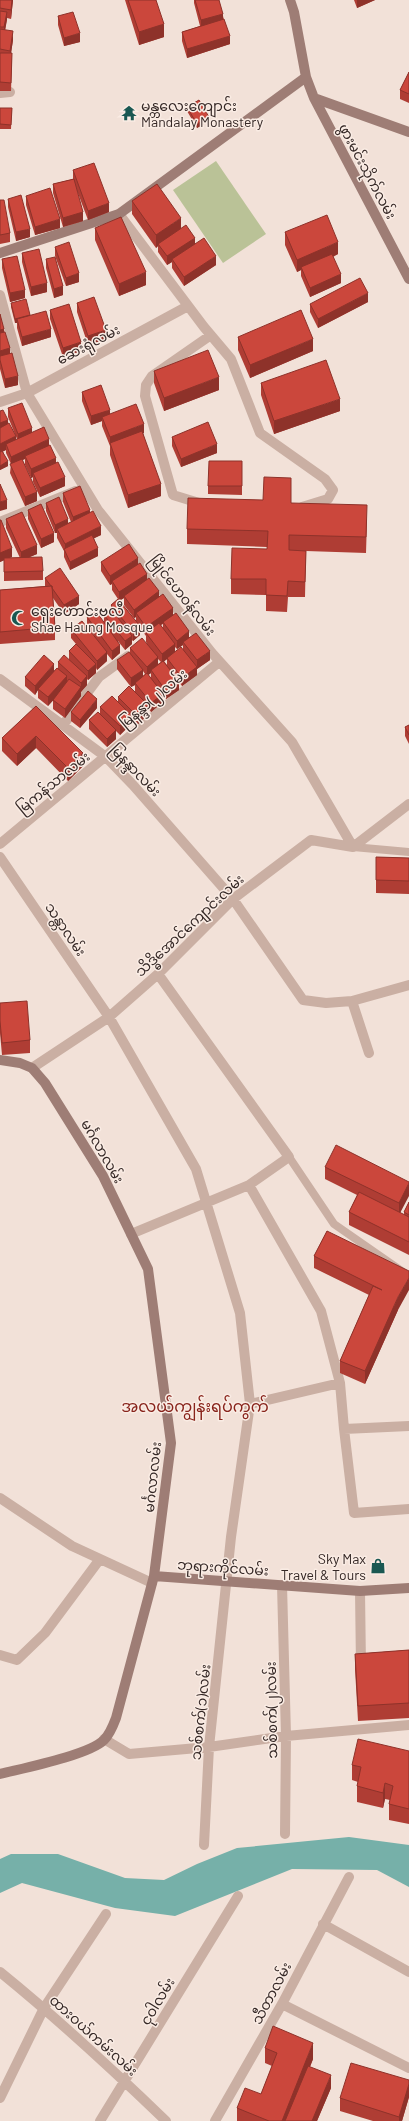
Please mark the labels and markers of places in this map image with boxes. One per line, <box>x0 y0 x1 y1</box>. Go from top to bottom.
place label: မန္တလေးကျောင်း Mandalay Monastery <box>141 96 264 130</box>
temple icon: မန္တလေးကျောင်း Mandalay Monastery <box>120 104 138 122</box>
place label: ရှေးဟောင်းဗလီ Shae Haung Mosque <box>31 601 153 635</box>
mosque icon: ရှေးဟောင်းဗလီ Shae Haung Mosque <box>10 609 28 627</box>
place label: Sky Max Travel & Tours <box>281 1550 366 1583</box>
shop icon: Sky Max Travel & Tours <box>369 1557 387 1575</box>

